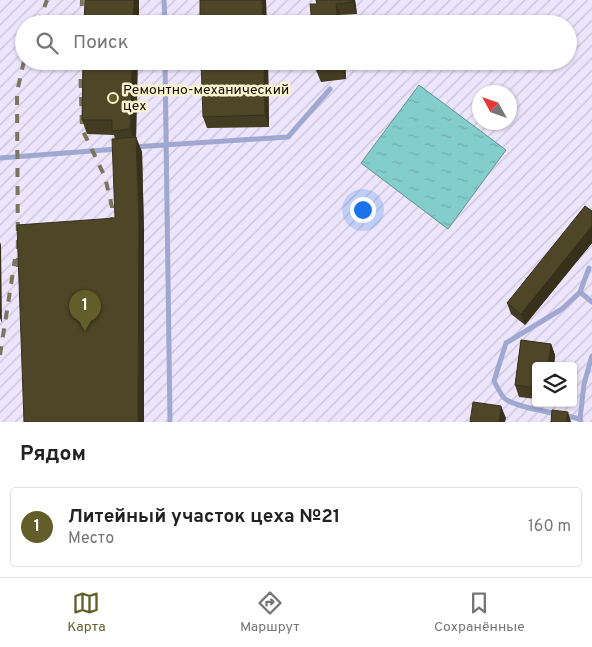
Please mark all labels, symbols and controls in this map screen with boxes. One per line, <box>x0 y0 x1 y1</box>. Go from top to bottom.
search box <box>15 15 577 70</box>
icon: search <box>33 29 61 57</box>
text: Поиск <box>73 31 129 55</box>
place label: Ремонтно-механический цех <box>123 82 289 115</box>
north arrow <box>472 85 517 130</box>
marker: Ремонтно-механический цех <box>107 92 119 104</box>
your location <box>350 197 376 223</box>
pin: 1 <box>69 290 101 331</box>
map controls <box>532 362 577 407</box>
button: layers <box>532 362 577 407</box>
text: Рядом <box>20 441 86 468</box>
text: Литейный участок цеха №21 <box>68 505 340 529</box>
text: 1 <box>34 517 40 537</box>
text: 160 m <box>528 517 571 537</box>
text: Место <box>68 529 114 549</box>
tab: Карта <box>67 589 106 636</box>
tab: Маршрут <box>240 589 300 636</box>
tab: Сохранённые <box>434 589 525 636</box>

